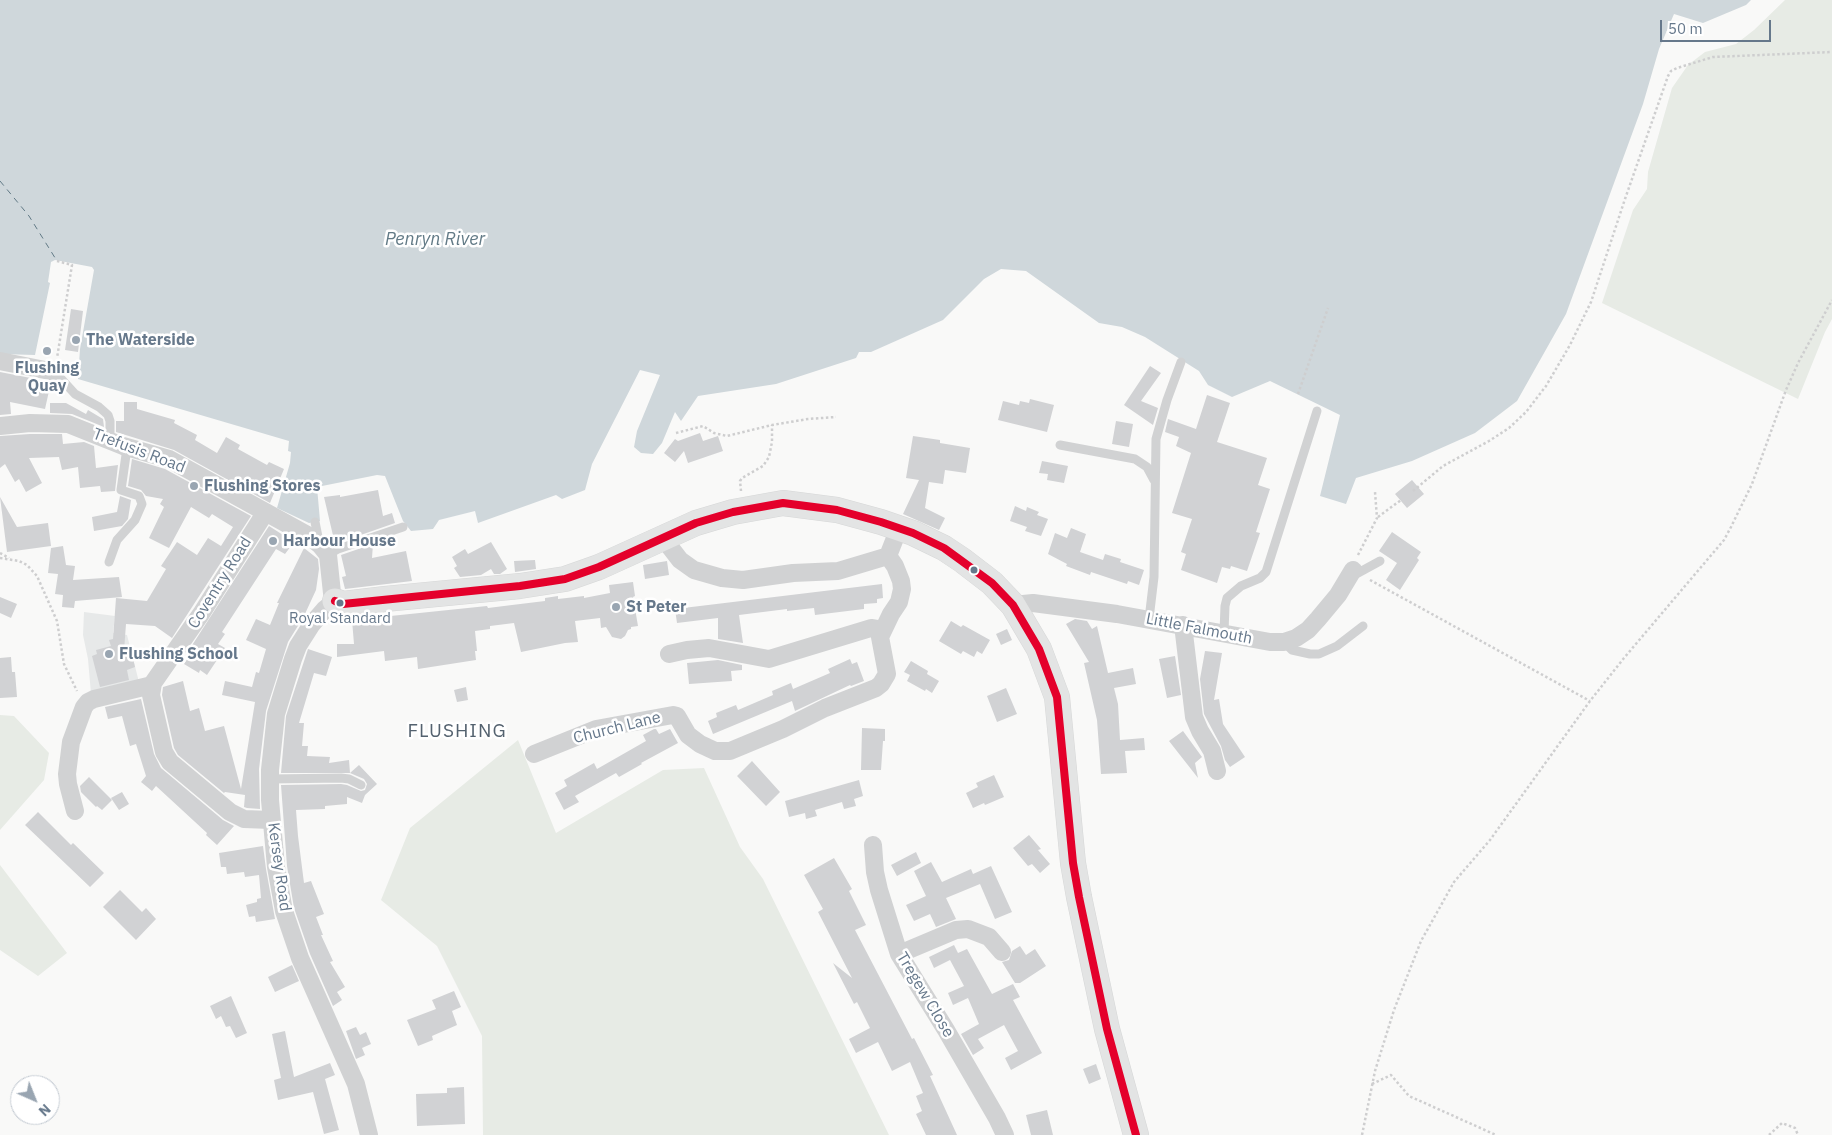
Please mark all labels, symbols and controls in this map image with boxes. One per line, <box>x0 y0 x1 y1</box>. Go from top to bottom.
scale bar <box>1662 10 1773 42</box>
text: 50 m <box>1668 19 1703 38</box>
water label: Penryn River <box>385 229 485 251</box>
place label: The Waterside <box>86 330 195 350</box>
marker: The Waterside <box>70 334 82 346</box>
marker: Flushing Quay <box>41 345 53 357</box>
place label: Flushing Quay <box>15 358 79 396</box>
street label: Trefusis Road <box>90 425 188 477</box>
place label: Flushing Stores <box>204 476 320 496</box>
marker: Flushing Stores <box>188 480 200 492</box>
place label: Harbour House <box>283 531 396 551</box>
street label: Coventry Road <box>184 534 256 632</box>
marker: Harbour House <box>267 535 279 547</box>
unlabelled marker <box>969 565 979 575</box>
place label: St Peter <box>626 597 686 617</box>
marker: Royal Standard <box>335 598 345 608</box>
marker: St Peter <box>610 601 622 613</box>
street label: Little Falmouth <box>1144 609 1254 649</box>
place label: Royal Standard <box>289 610 391 628</box>
place label: Flushing School <box>119 644 238 664</box>
marker: Flushing School <box>103 648 115 660</box>
street label: Church Lane <box>571 708 663 748</box>
district label: FLUSHING <box>406 721 508 743</box>
street label: Kersey Road <box>263 821 295 913</box>
street label: Tregew Close <box>892 949 958 1041</box>
north arrow <box>10 1075 60 1125</box>
text: N <box>35 1100 55 1120</box>

